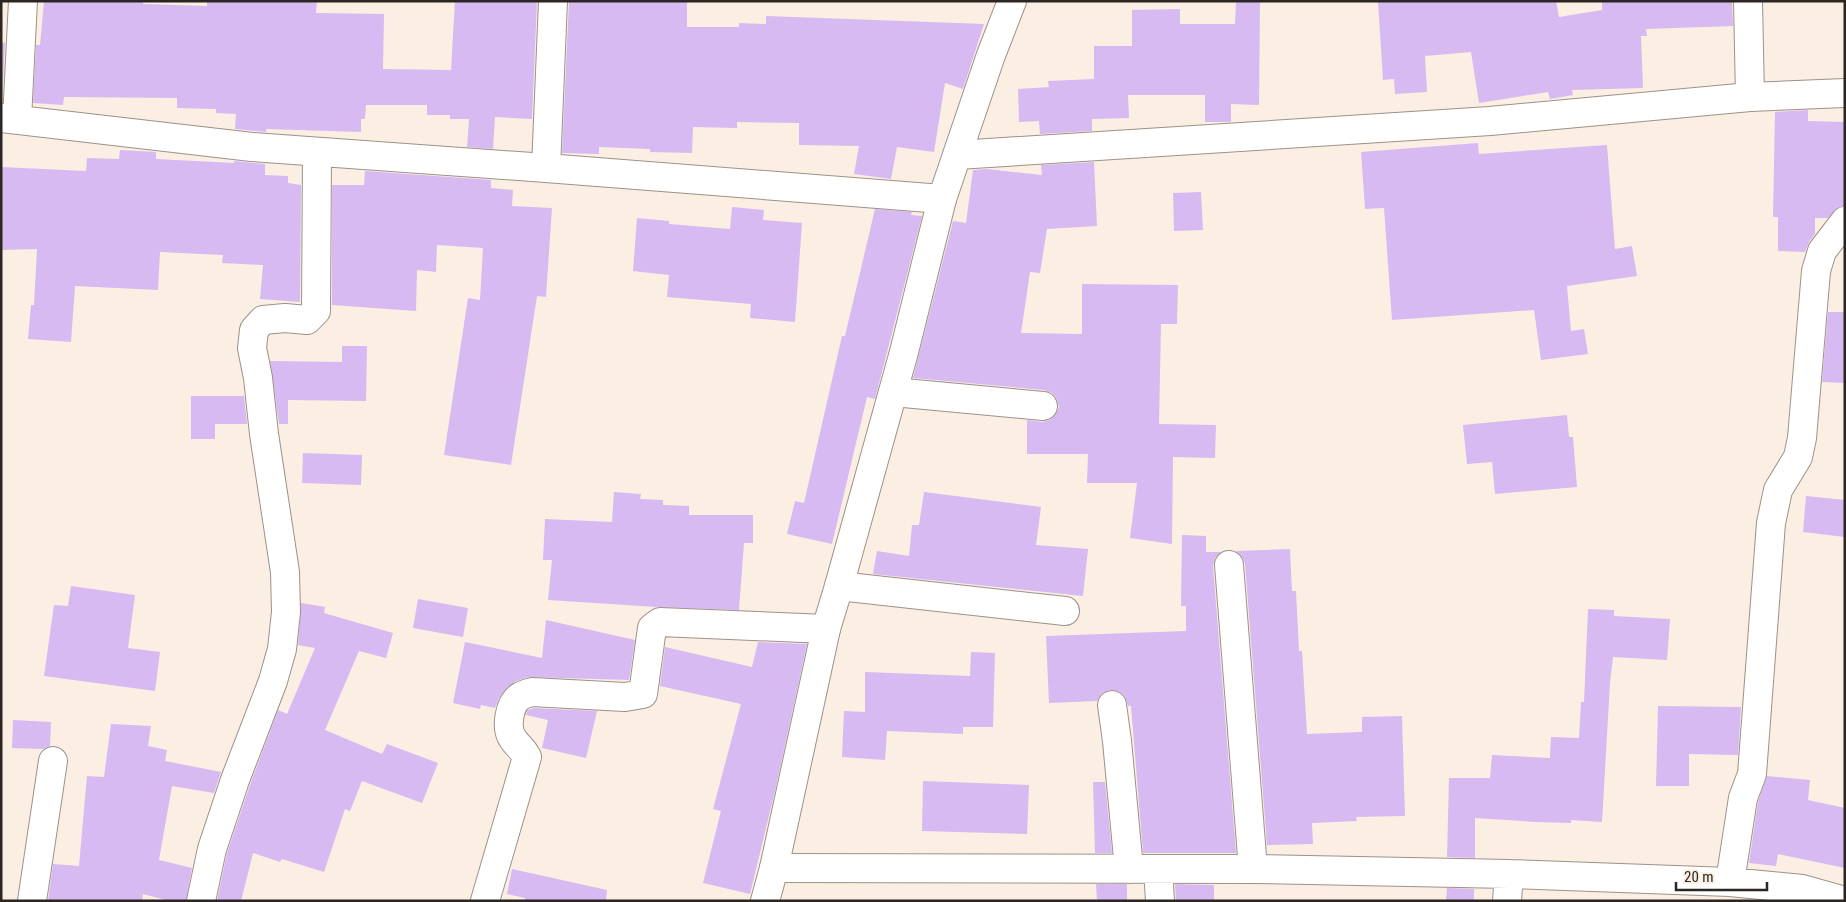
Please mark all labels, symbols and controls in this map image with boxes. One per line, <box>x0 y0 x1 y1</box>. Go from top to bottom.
scale bar <box>1676 860 1767 892</box>
text: 20 m <box>1684 868 1714 886</box>

